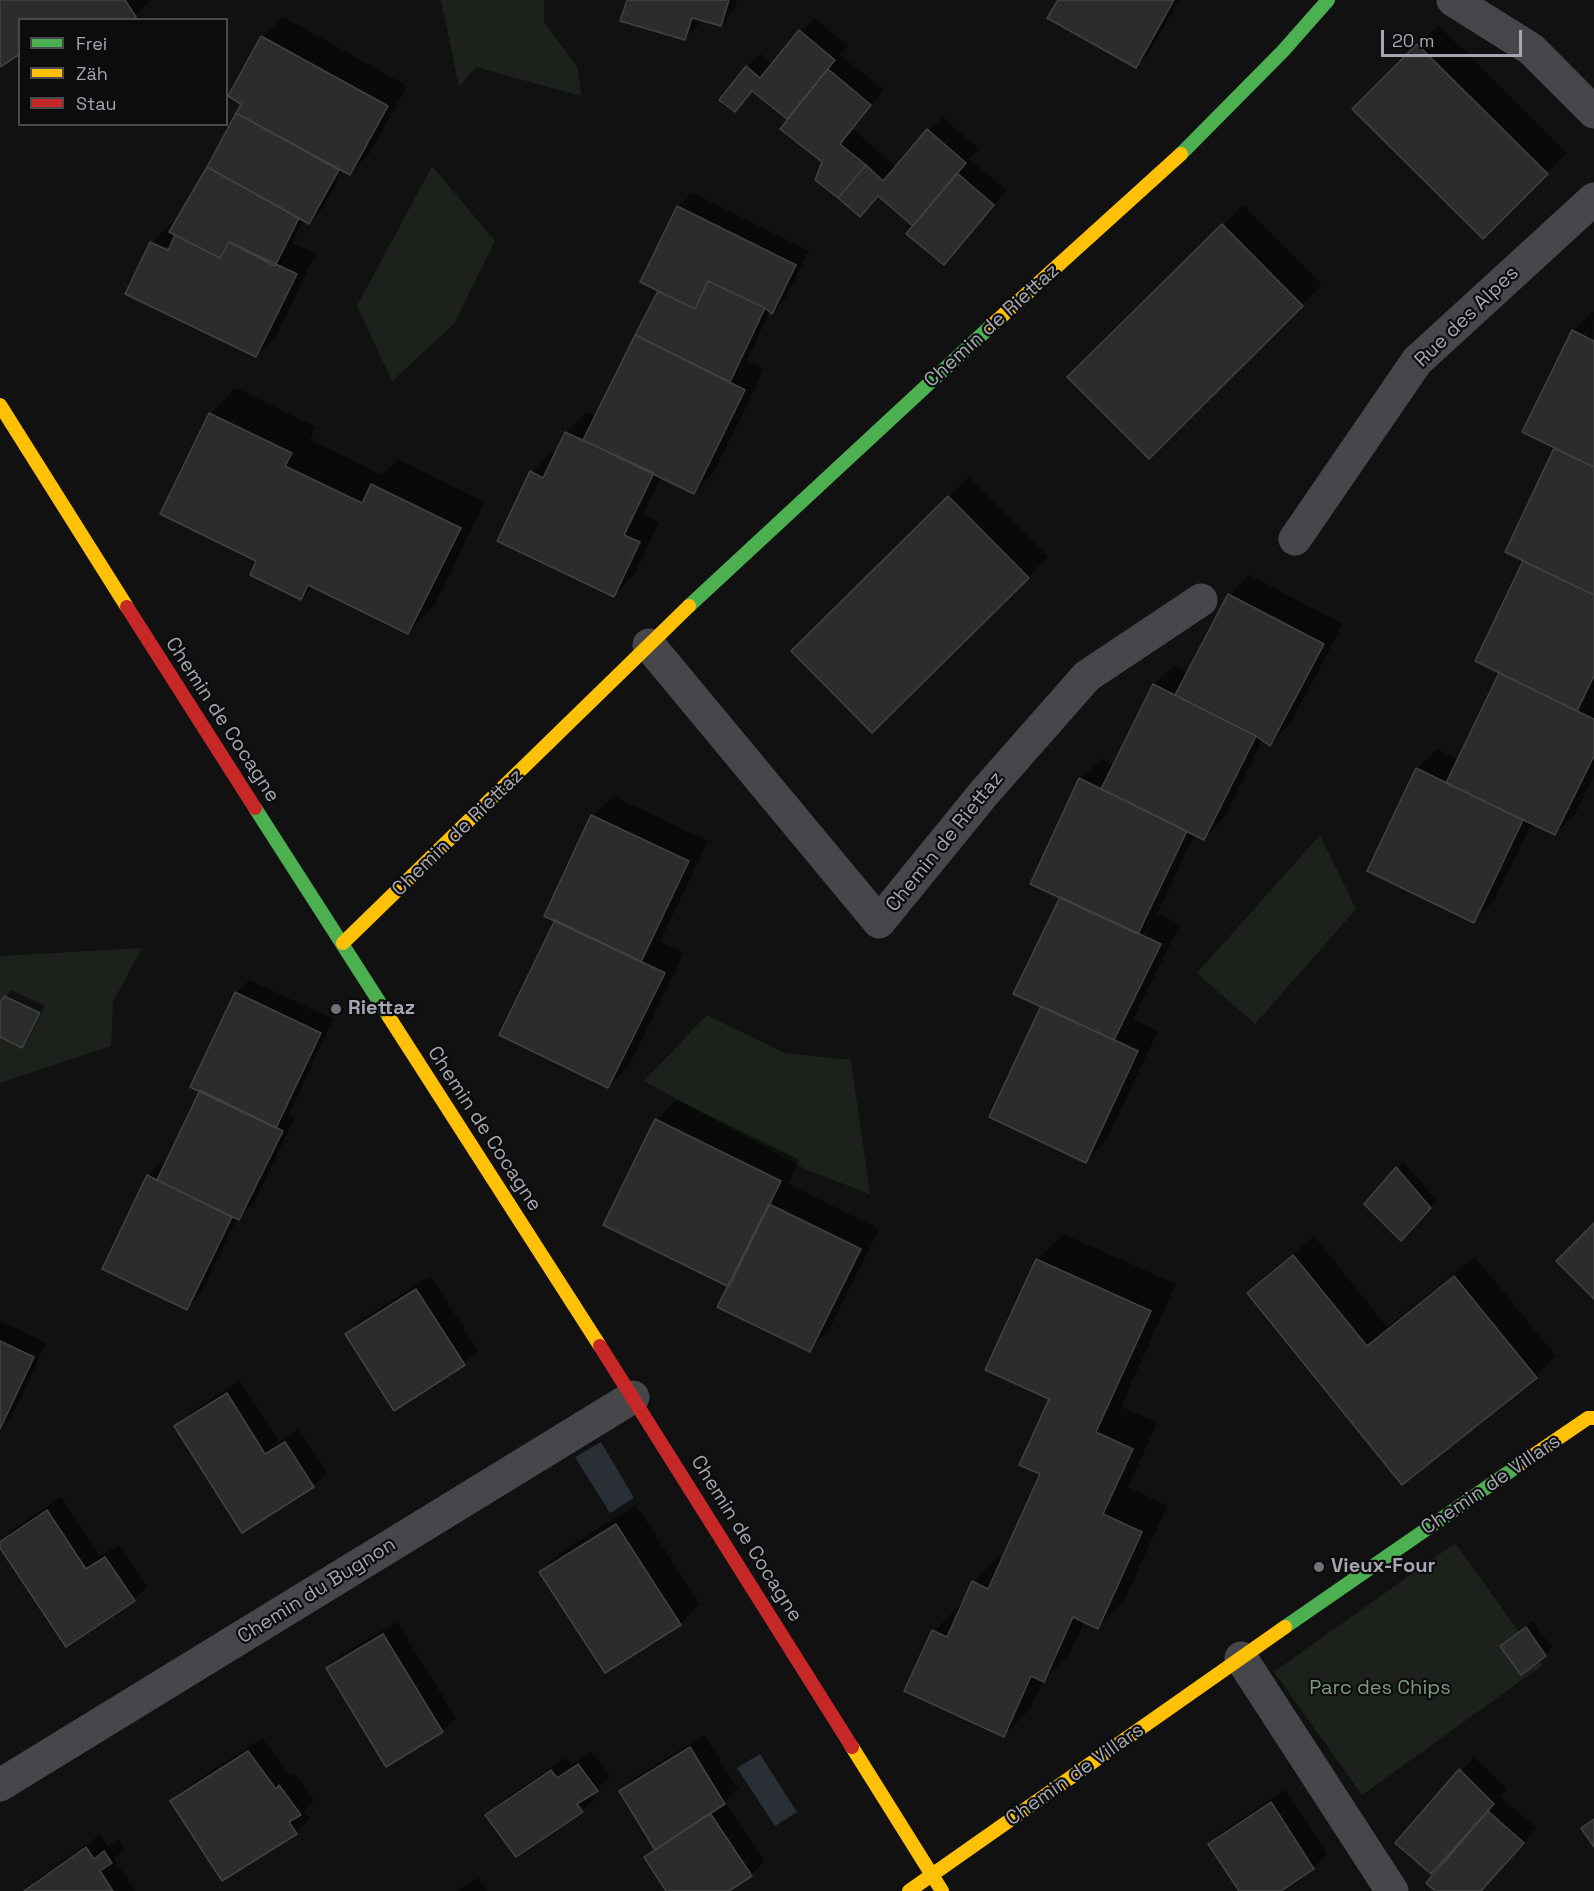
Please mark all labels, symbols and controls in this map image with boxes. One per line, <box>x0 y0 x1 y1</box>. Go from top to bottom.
legend <box>18 18 228 126</box>
scale bar <box>1384 18 1525 56</box>
text: 20 m <box>1392 29 1435 52</box>
text: Frei <box>76 32 107 55</box>
text: Zäh <box>76 62 108 85</box>
text: Stau <box>76 92 116 115</box>
street label: Chemin de Riettaz <box>920 259 1064 393</box>
street label: Rue des Alpes <box>1410 261 1524 373</box>
street label: Chemin de Cocagne <box>160 633 284 807</box>
street label: Chemin de Riettaz <box>387 764 529 902</box>
street label: Chemin de Riettaz <box>881 767 1009 917</box>
place label: Riettaz <box>348 997 415 1021</box>
marker: Riettaz <box>329 1002 343 1016</box>
street label: Chemin de Cocagne <box>422 1042 546 1216</box>
street label: Chemin de Villars <box>1417 1430 1565 1540</box>
street label: Chemin de Cocagne <box>685 1451 807 1627</box>
street label: Chemin du Bugnon <box>234 1533 400 1649</box>
place label: Vieux-Four <box>1331 1555 1435 1579</box>
marker: Vieux-Four <box>1312 1560 1326 1574</box>
park label: Parc des Chips <box>1309 1677 1451 1701</box>
street label: Chemin de Villars <box>1001 1718 1149 1832</box>

